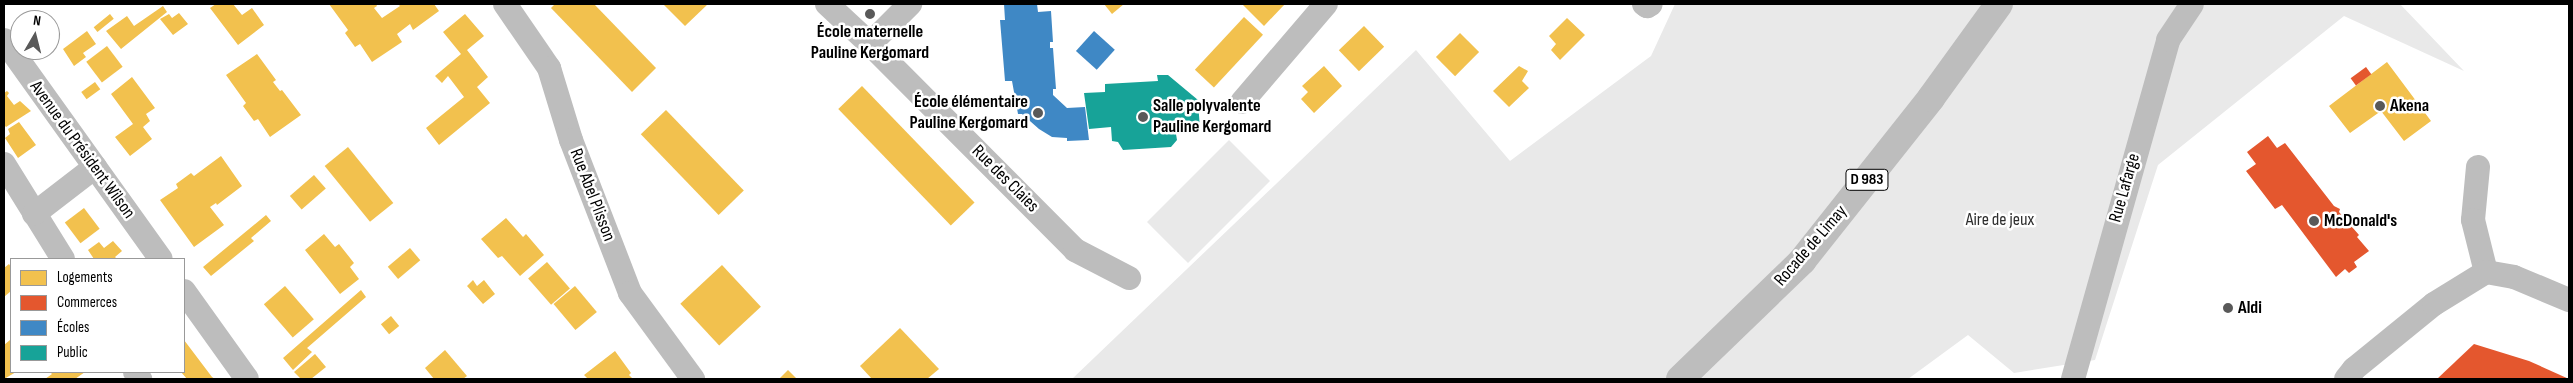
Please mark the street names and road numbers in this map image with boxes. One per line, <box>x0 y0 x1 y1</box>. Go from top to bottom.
street label: Avenue du Président Wilson <box>25 77 139 223</box>
street label: Rue des Claies <box>967 141 1043 217</box>
street label: Rue Abel Plisson <box>564 146 620 244</box>
street label: Rue Lafarge <box>2105 151 2145 225</box>
road number: D 983 <box>1844 166 1890 194</box>
street label: Rocade de Limay <box>1770 201 1852 291</box>

